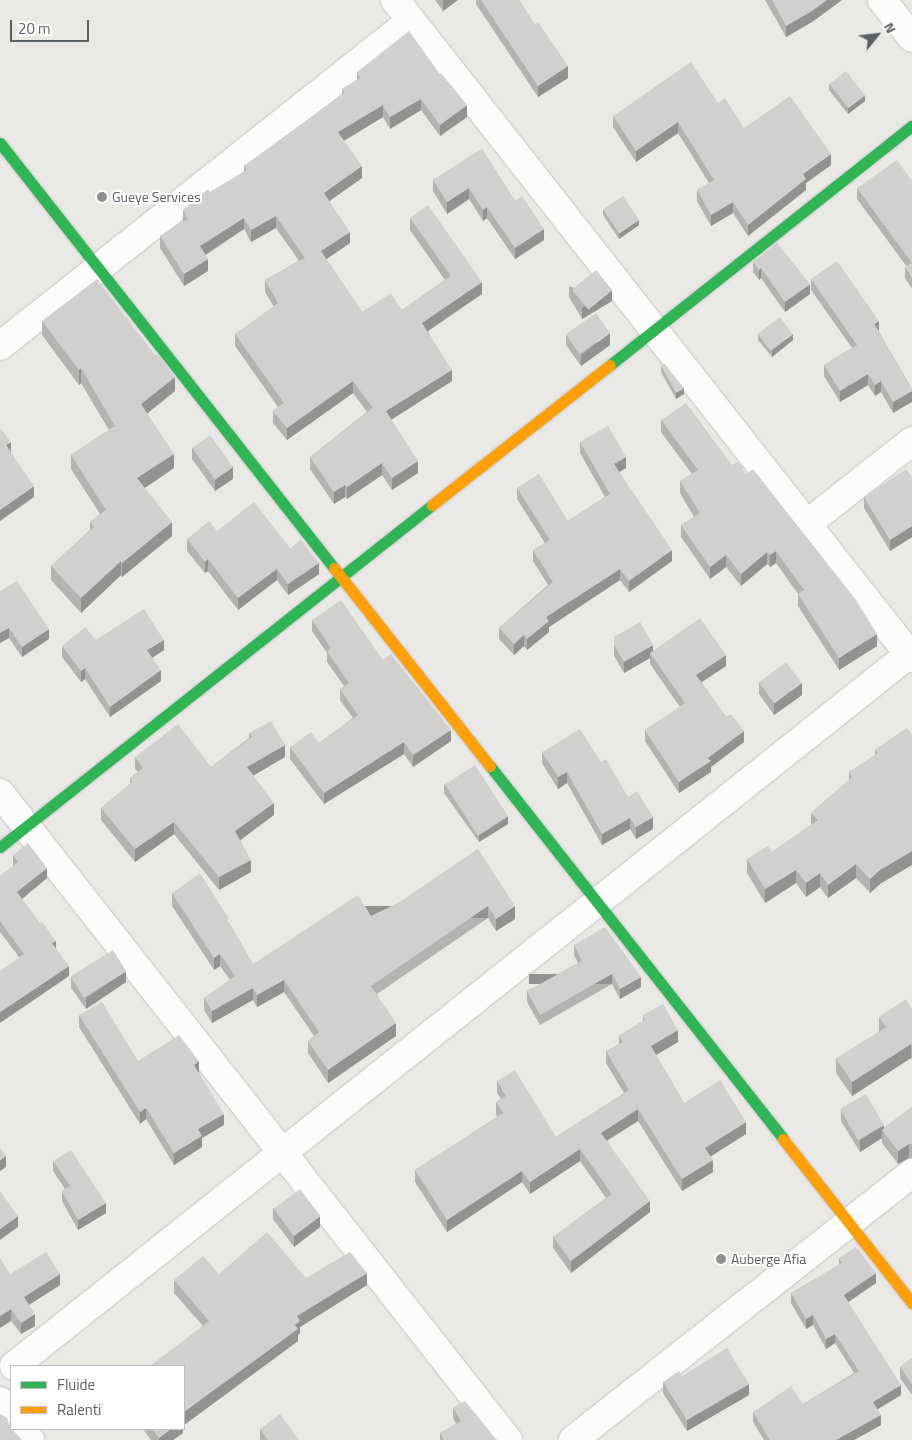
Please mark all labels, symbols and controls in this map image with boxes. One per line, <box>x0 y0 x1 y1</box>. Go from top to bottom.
scale bar <box>12 10 91 42</box>
north arrow <box>852 10 902 60</box>
text: 20 m <box>18 17 51 40</box>
text: N <box>879 18 902 37</box>
place label: Gueye Services <box>112 189 201 205</box>
marker: Gueye Services <box>96 191 108 203</box>
place label: Auberge Afia <box>731 1251 806 1267</box>
marker: Auberge Afia <box>715 1253 727 1265</box>
legend <box>10 1365 185 1430</box>
text: Fluide <box>57 1373 95 1396</box>
text: Ralenti <box>57 1398 101 1421</box>

